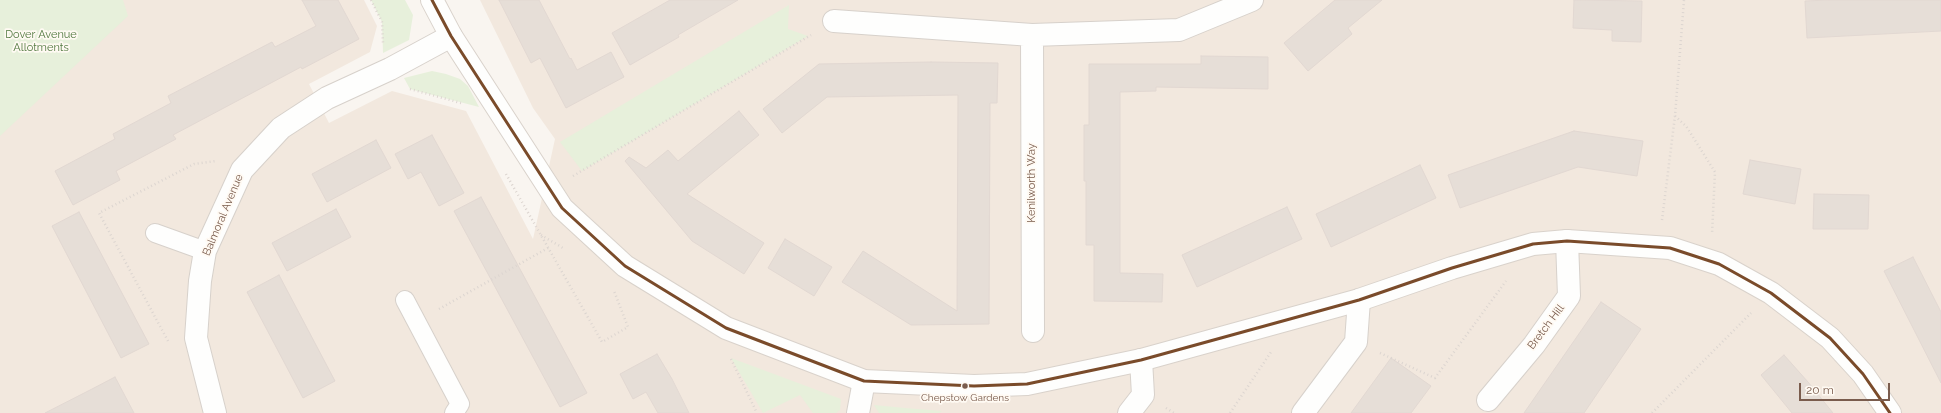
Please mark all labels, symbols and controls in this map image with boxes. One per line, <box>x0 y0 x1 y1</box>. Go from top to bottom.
park label: Dover Avenue Allotments <box>5 28 77 54</box>
street label: Kenilworth Way <box>1025 143 1039 223</box>
street label: Balmoral Avenue <box>200 172 246 258</box>
street label: Bretch Hill <box>1525 302 1567 352</box>
scale bar <box>1801 375 1892 401</box>
marker: Chepstow Gardens <box>960 381 970 391</box>
text: 20 m <box>1806 383 1834 397</box>
place label: Chepstow Gardens <box>921 392 1009 404</box>

